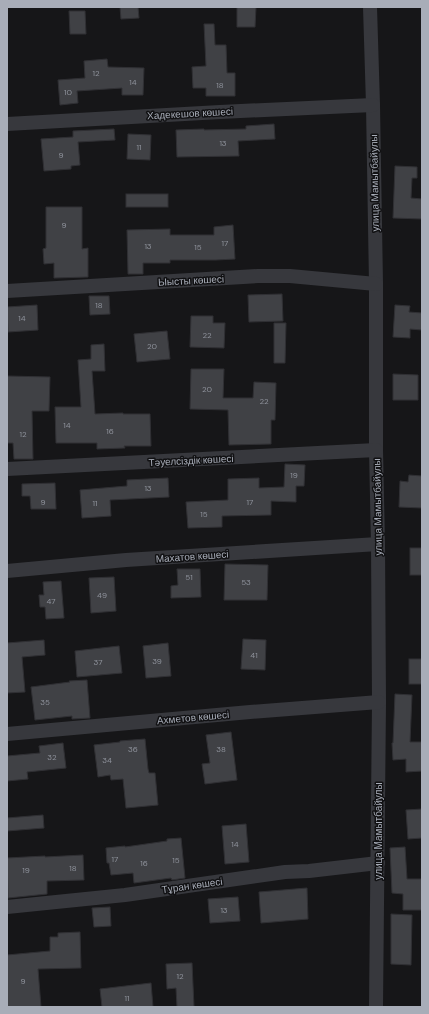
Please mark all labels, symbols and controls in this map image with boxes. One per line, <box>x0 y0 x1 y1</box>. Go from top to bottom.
house number: 12 <box>92 68 100 78</box>
house number: 14 <box>129 77 137 87</box>
house number: 18 <box>216 80 224 90</box>
house number: 10 <box>64 87 73 97</box>
street label: Хадекешов көшесі <box>147 105 233 122</box>
street label: улица Мамытбайулы <box>367 134 382 232</box>
house number: 13 <box>219 138 227 148</box>
house number: 11 <box>137 142 142 152</box>
house number: 9 <box>58 150 64 160</box>
house number: 9 <box>61 220 67 230</box>
house number: 17 <box>222 238 228 248</box>
house number: 13 <box>144 241 152 251</box>
house number: 15 <box>194 242 202 252</box>
street label: Ыысты көшесі <box>158 272 224 289</box>
house number: 18 <box>95 300 103 310</box>
house number: 14 <box>18 313 26 323</box>
house number: 22 <box>202 330 212 340</box>
house number: 20 <box>147 341 158 351</box>
house number: 20 <box>202 384 213 394</box>
house number: 22 <box>259 396 269 406</box>
house number: 14 <box>63 420 71 430</box>
house number: 16 <box>106 426 114 436</box>
house number: 12 <box>19 429 27 439</box>
street label: Тәуелсіздік көшесі <box>148 452 234 469</box>
street label: улица Мамытбайулы <box>370 458 385 556</box>
house number: 19 <box>290 470 298 480</box>
house number: 13 <box>144 483 152 493</box>
house number: 9 <box>40 497 46 507</box>
house number: 17 <box>247 497 253 507</box>
house number: 11 <box>93 498 98 508</box>
house number: 15 <box>200 509 208 519</box>
street label: Махатов көшесі <box>155 547 229 566</box>
house number: 51 <box>185 572 193 582</box>
house number: 53 <box>241 577 251 587</box>
house number: 49 <box>97 590 107 600</box>
house number: 47 <box>46 596 56 606</box>
house number: 41 <box>250 650 258 660</box>
house number: 39 <box>152 656 162 666</box>
house number: 37 <box>94 657 102 667</box>
house number: 35 <box>40 697 50 707</box>
street label: Ахметов көшесі <box>156 708 230 727</box>
house number: 36 <box>128 744 138 754</box>
house number: 38 <box>216 744 226 754</box>
house number: 32 <box>47 752 57 762</box>
house number: 34 <box>102 755 112 765</box>
street label: улица Мамытбайулы <box>372 782 385 880</box>
house number: 14 <box>231 839 239 849</box>
house number: 17 <box>112 854 118 864</box>
house number: 15 <box>172 855 180 865</box>
house number: 16 <box>140 858 148 868</box>
house number: 18 <box>69 863 77 873</box>
house number: 19 <box>22 865 30 875</box>
street label: Тұран көшесі <box>161 875 223 896</box>
house number: 13 <box>220 905 228 915</box>
house number: 12 <box>176 971 184 981</box>
house number: 9 <box>20 976 26 986</box>
house number: 11 <box>125 993 130 1003</box>

